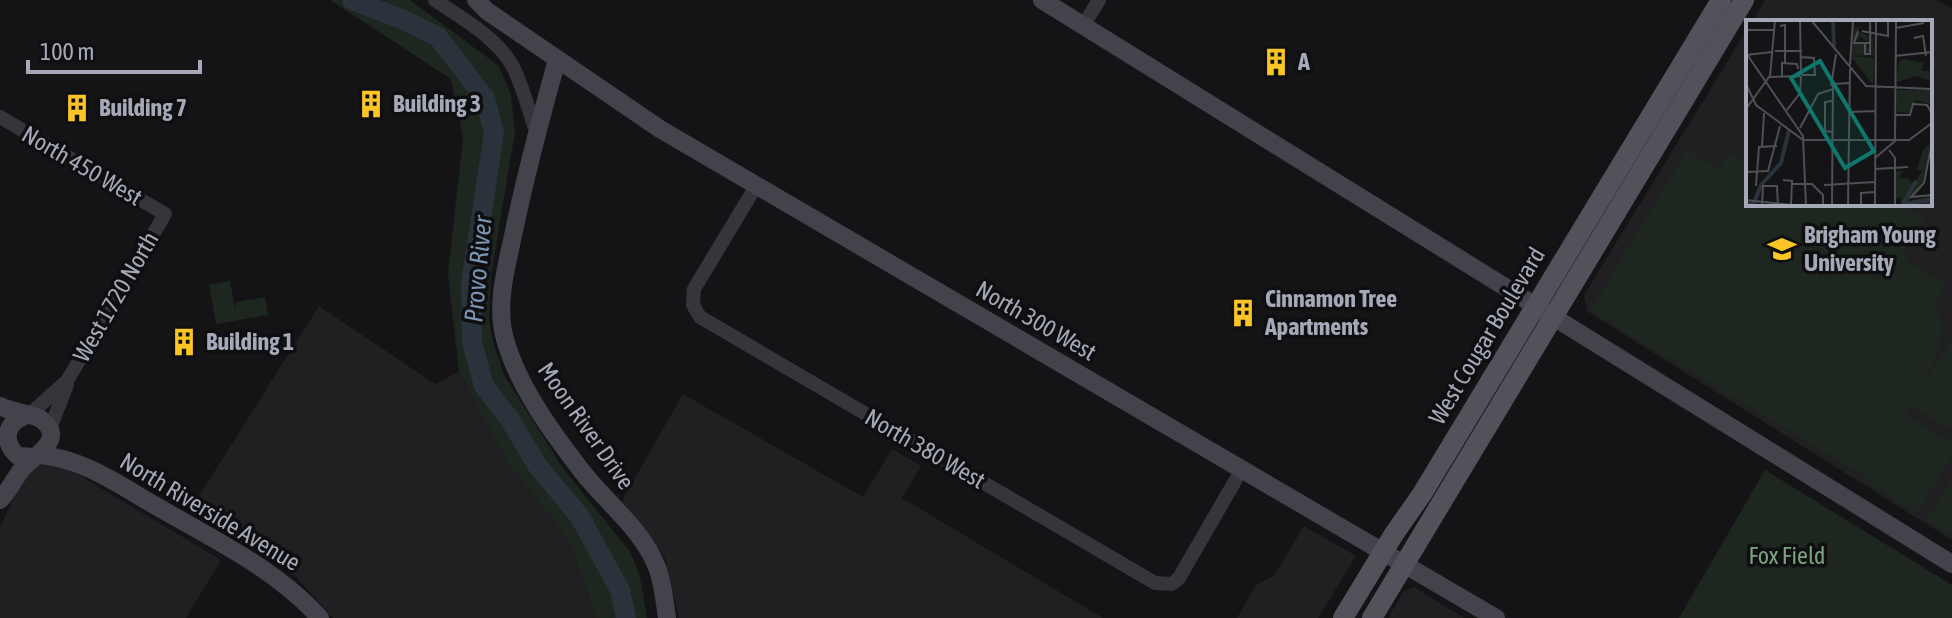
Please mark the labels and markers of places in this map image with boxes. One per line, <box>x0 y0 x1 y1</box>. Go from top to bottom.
building icon: A <box>1261 47 1291 77</box>
place label: A <box>1297 48 1310 75</box>
building icon: Building 3 <box>356 89 386 119</box>
place label: Building 3 <box>393 90 481 117</box>
building icon: Building 7 <box>62 93 92 123</box>
place label: Building 7 <box>99 94 187 121</box>
place label: Brigham Young University <box>1804 221 1936 276</box>
school or university icon: Brigham Young University <box>1767 234 1797 264</box>
place label: Cinnamon Tree Apartments <box>1264 285 1397 340</box>
building icon: Cinnamon Tree Apartments <box>1228 298 1258 328</box>
building icon: Building 1 <box>169 327 199 357</box>
place label: Building 1 <box>206 328 294 355</box>

